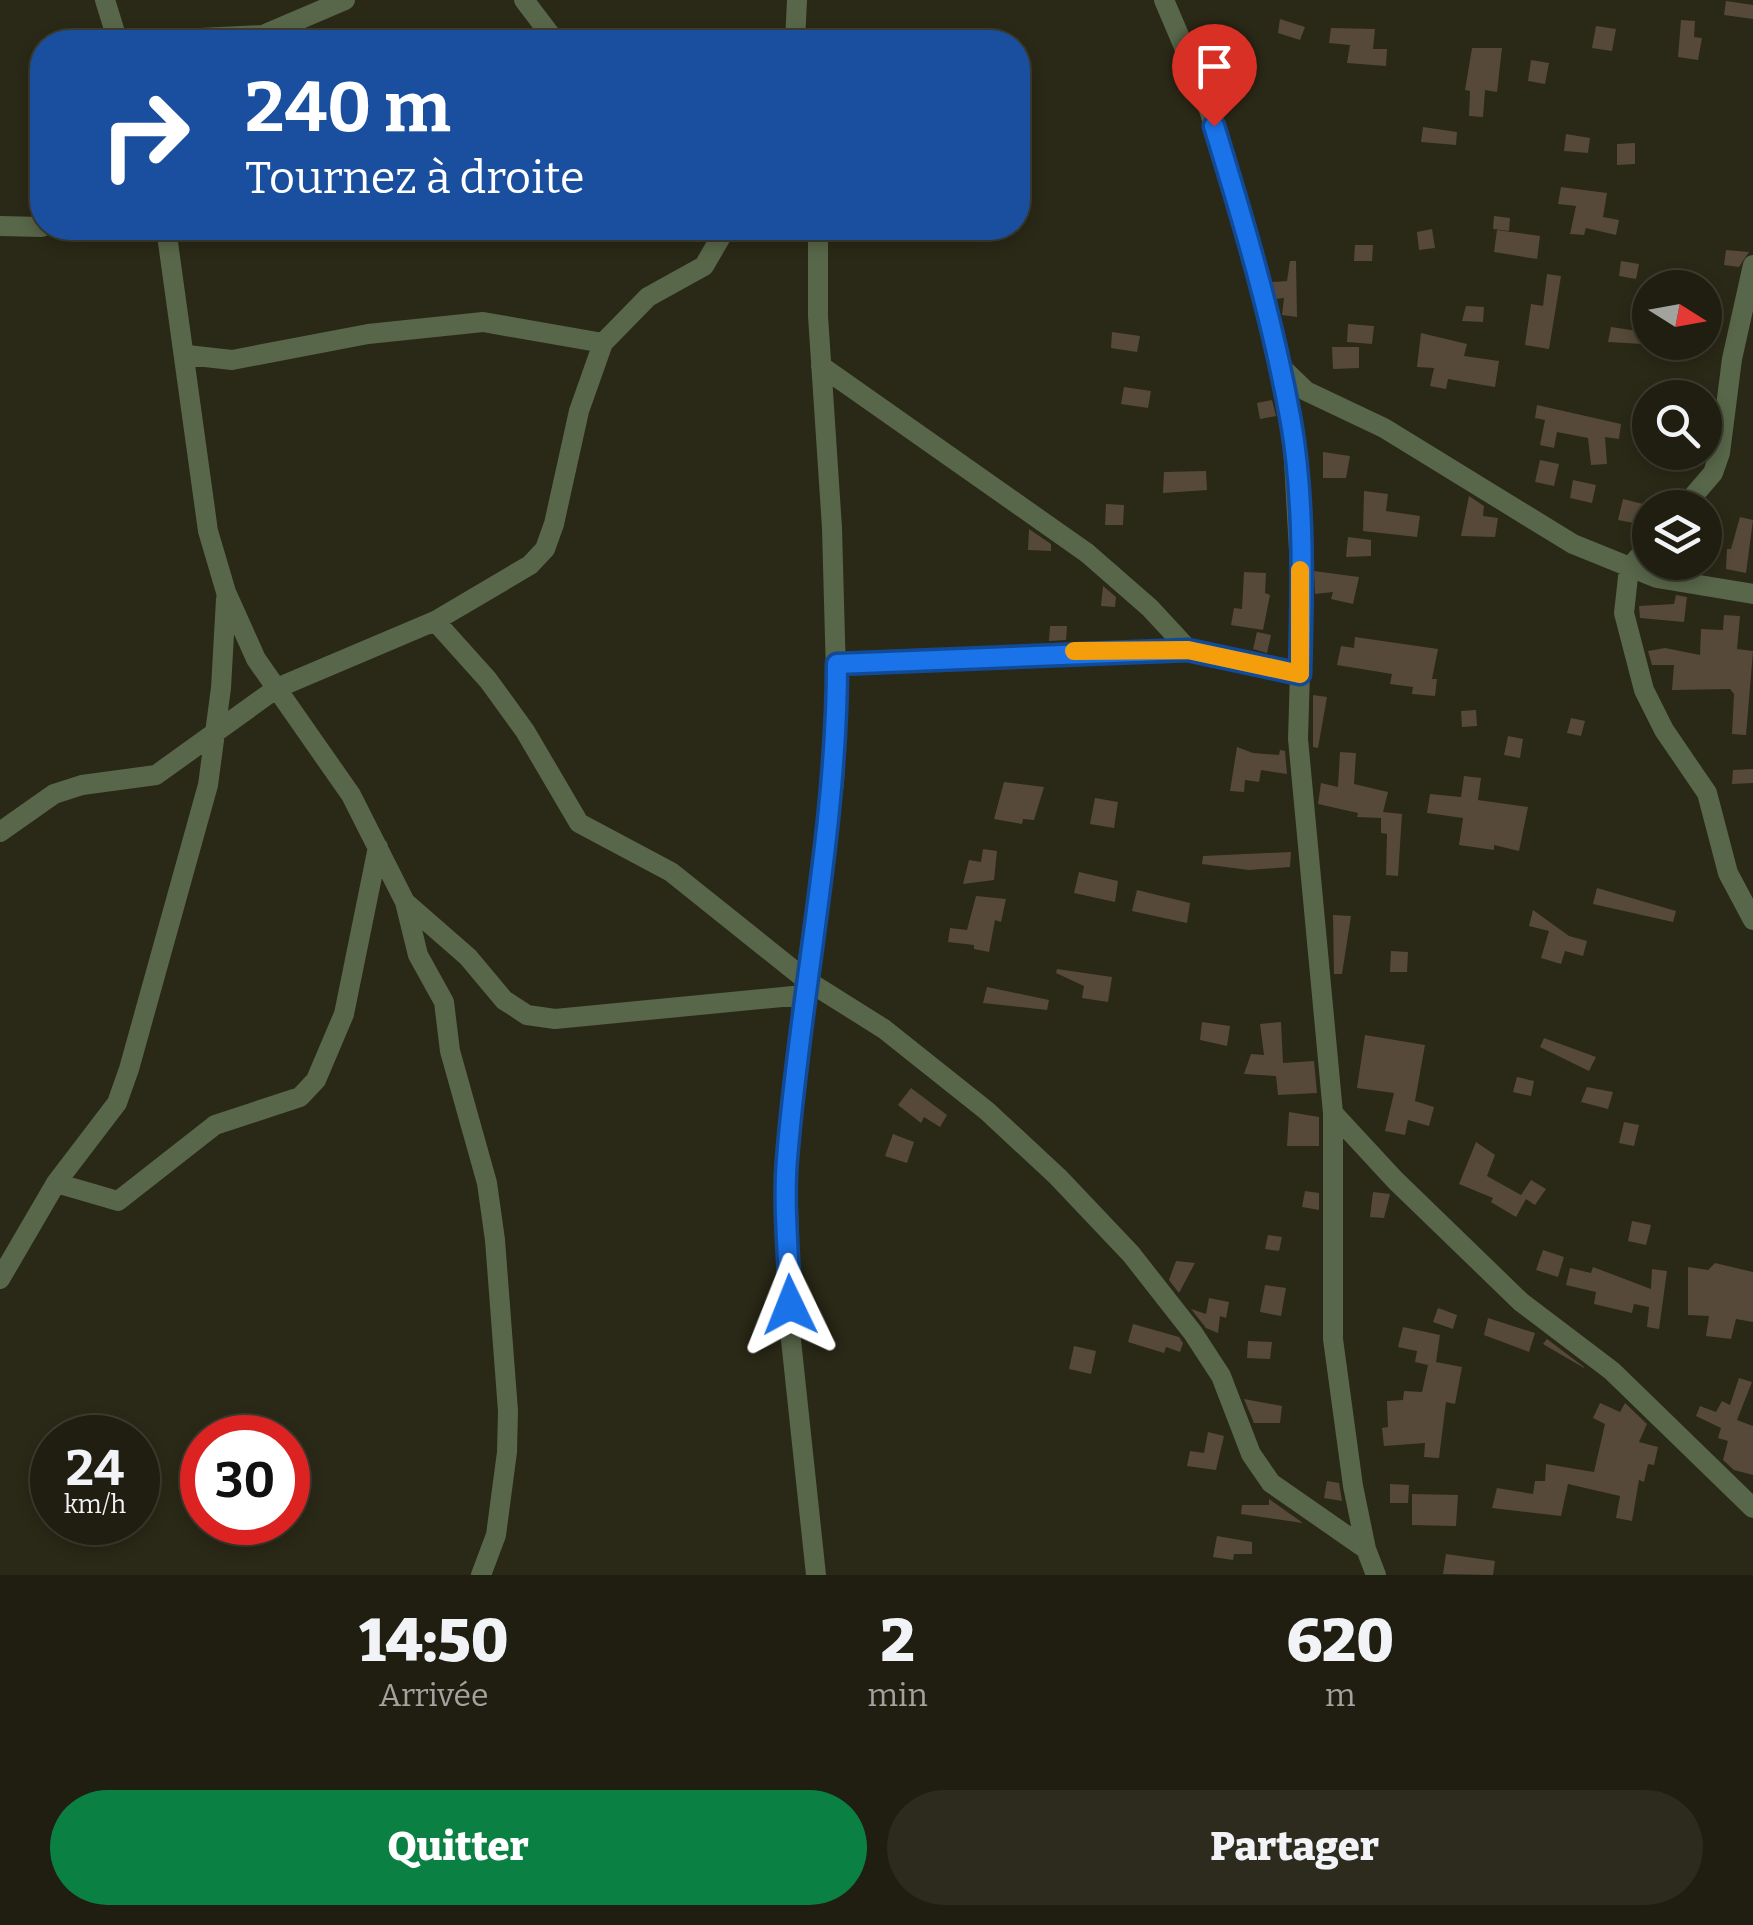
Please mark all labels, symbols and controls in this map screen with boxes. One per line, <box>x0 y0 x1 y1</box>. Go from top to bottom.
pin <box>1172 24 1257 127</box>
icon: arrive <box>1187 39 1242 94</box>
text: 240 m <box>245 66 451 150</box>
icon: right <box>80 70 210 200</box>
text: Tournez à droite <box>245 151 585 205</box>
north arrow <box>1632 270 1722 360</box>
map controls <box>1632 270 1722 580</box>
button: search <box>1632 380 1722 470</box>
button: layers <box>1632 490 1722 580</box>
position arrow <box>738 1253 842 1357</box>
speed limit sign: 30 <box>180 1415 310 1545</box>
text: 24 <box>66 1438 124 1498</box>
text: km/h <box>64 1490 126 1520</box>
text: 14:50 <box>359 1605 509 1677</box>
text: 2 <box>880 1605 915 1677</box>
text: 620 <box>1287 1605 1394 1677</box>
text: Arrivée <box>379 1676 489 1714</box>
text: min <box>867 1676 928 1714</box>
text: m <box>1325 1676 1356 1714</box>
button: Quitter <box>50 1790 867 1905</box>
button: Partager <box>887 1790 1703 1905</box>

